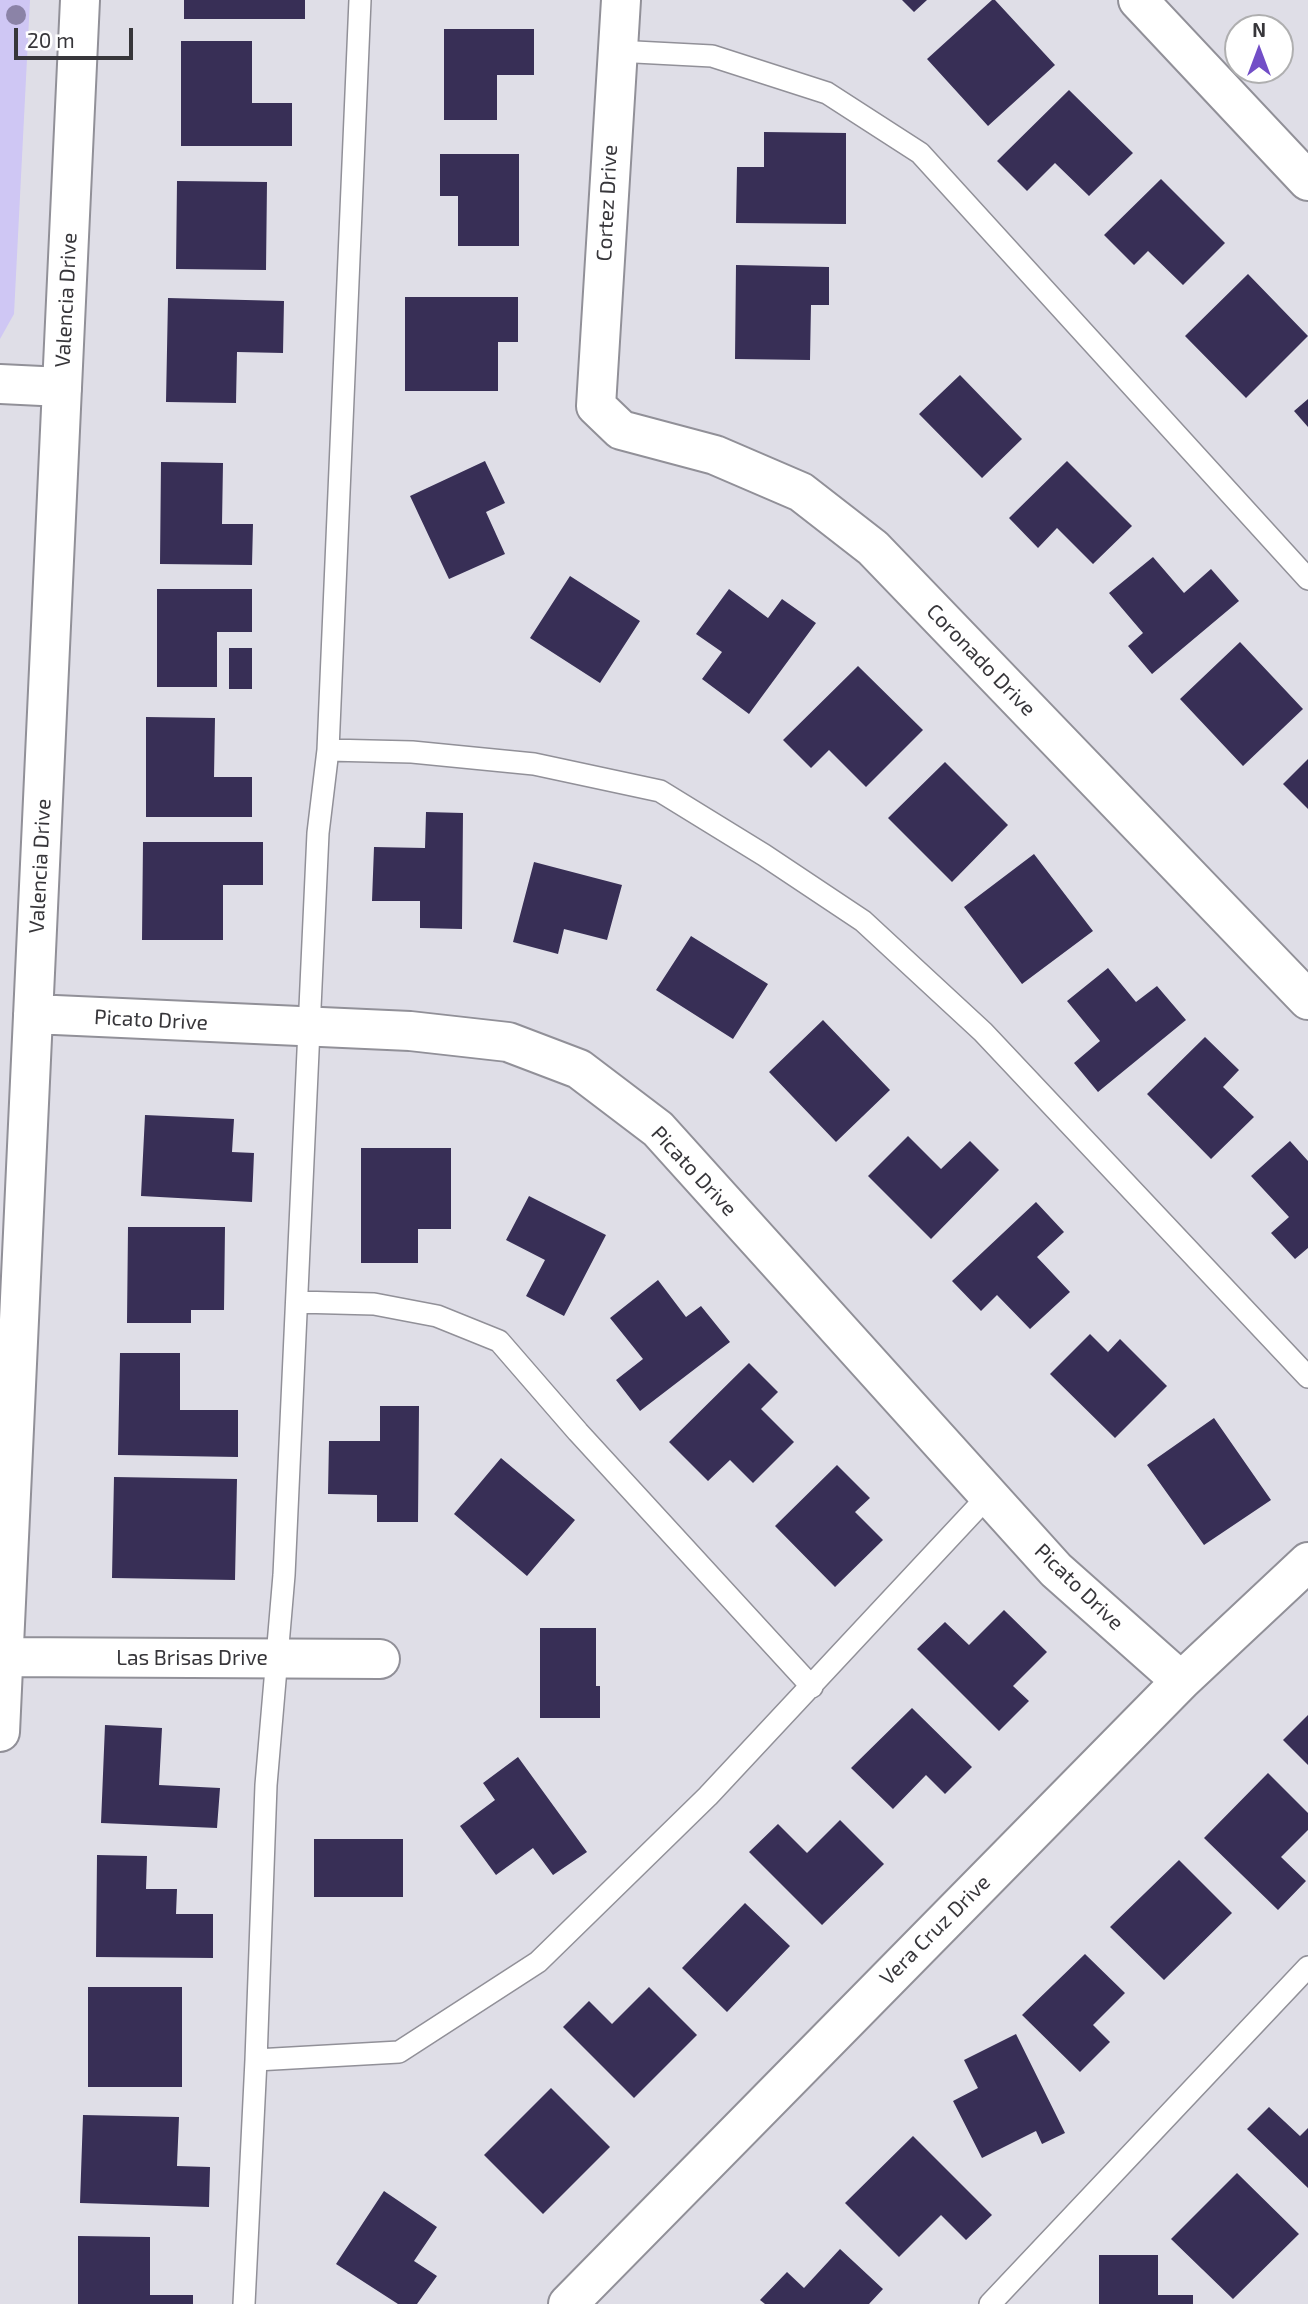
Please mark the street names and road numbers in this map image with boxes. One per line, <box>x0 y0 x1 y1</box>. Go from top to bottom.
street label: Cortez Drive <box>591 144 623 262</box>
street label: Valencia Drive <box>50 232 82 368</box>
street label: Coronado Drive <box>921 599 1041 721</box>
street label: Valencia Drive <box>24 798 56 934</box>
street label: Picato Drive <box>93 1004 209 1036</box>
street label: Picato Drive <box>646 1121 742 1221</box>
street label: Picato Drive <box>1029 1538 1129 1636</box>
street label: Las Brisas Drive <box>116 1645 268 1671</box>
street label: Vera Cruz Drive <box>875 1870 995 1990</box>

